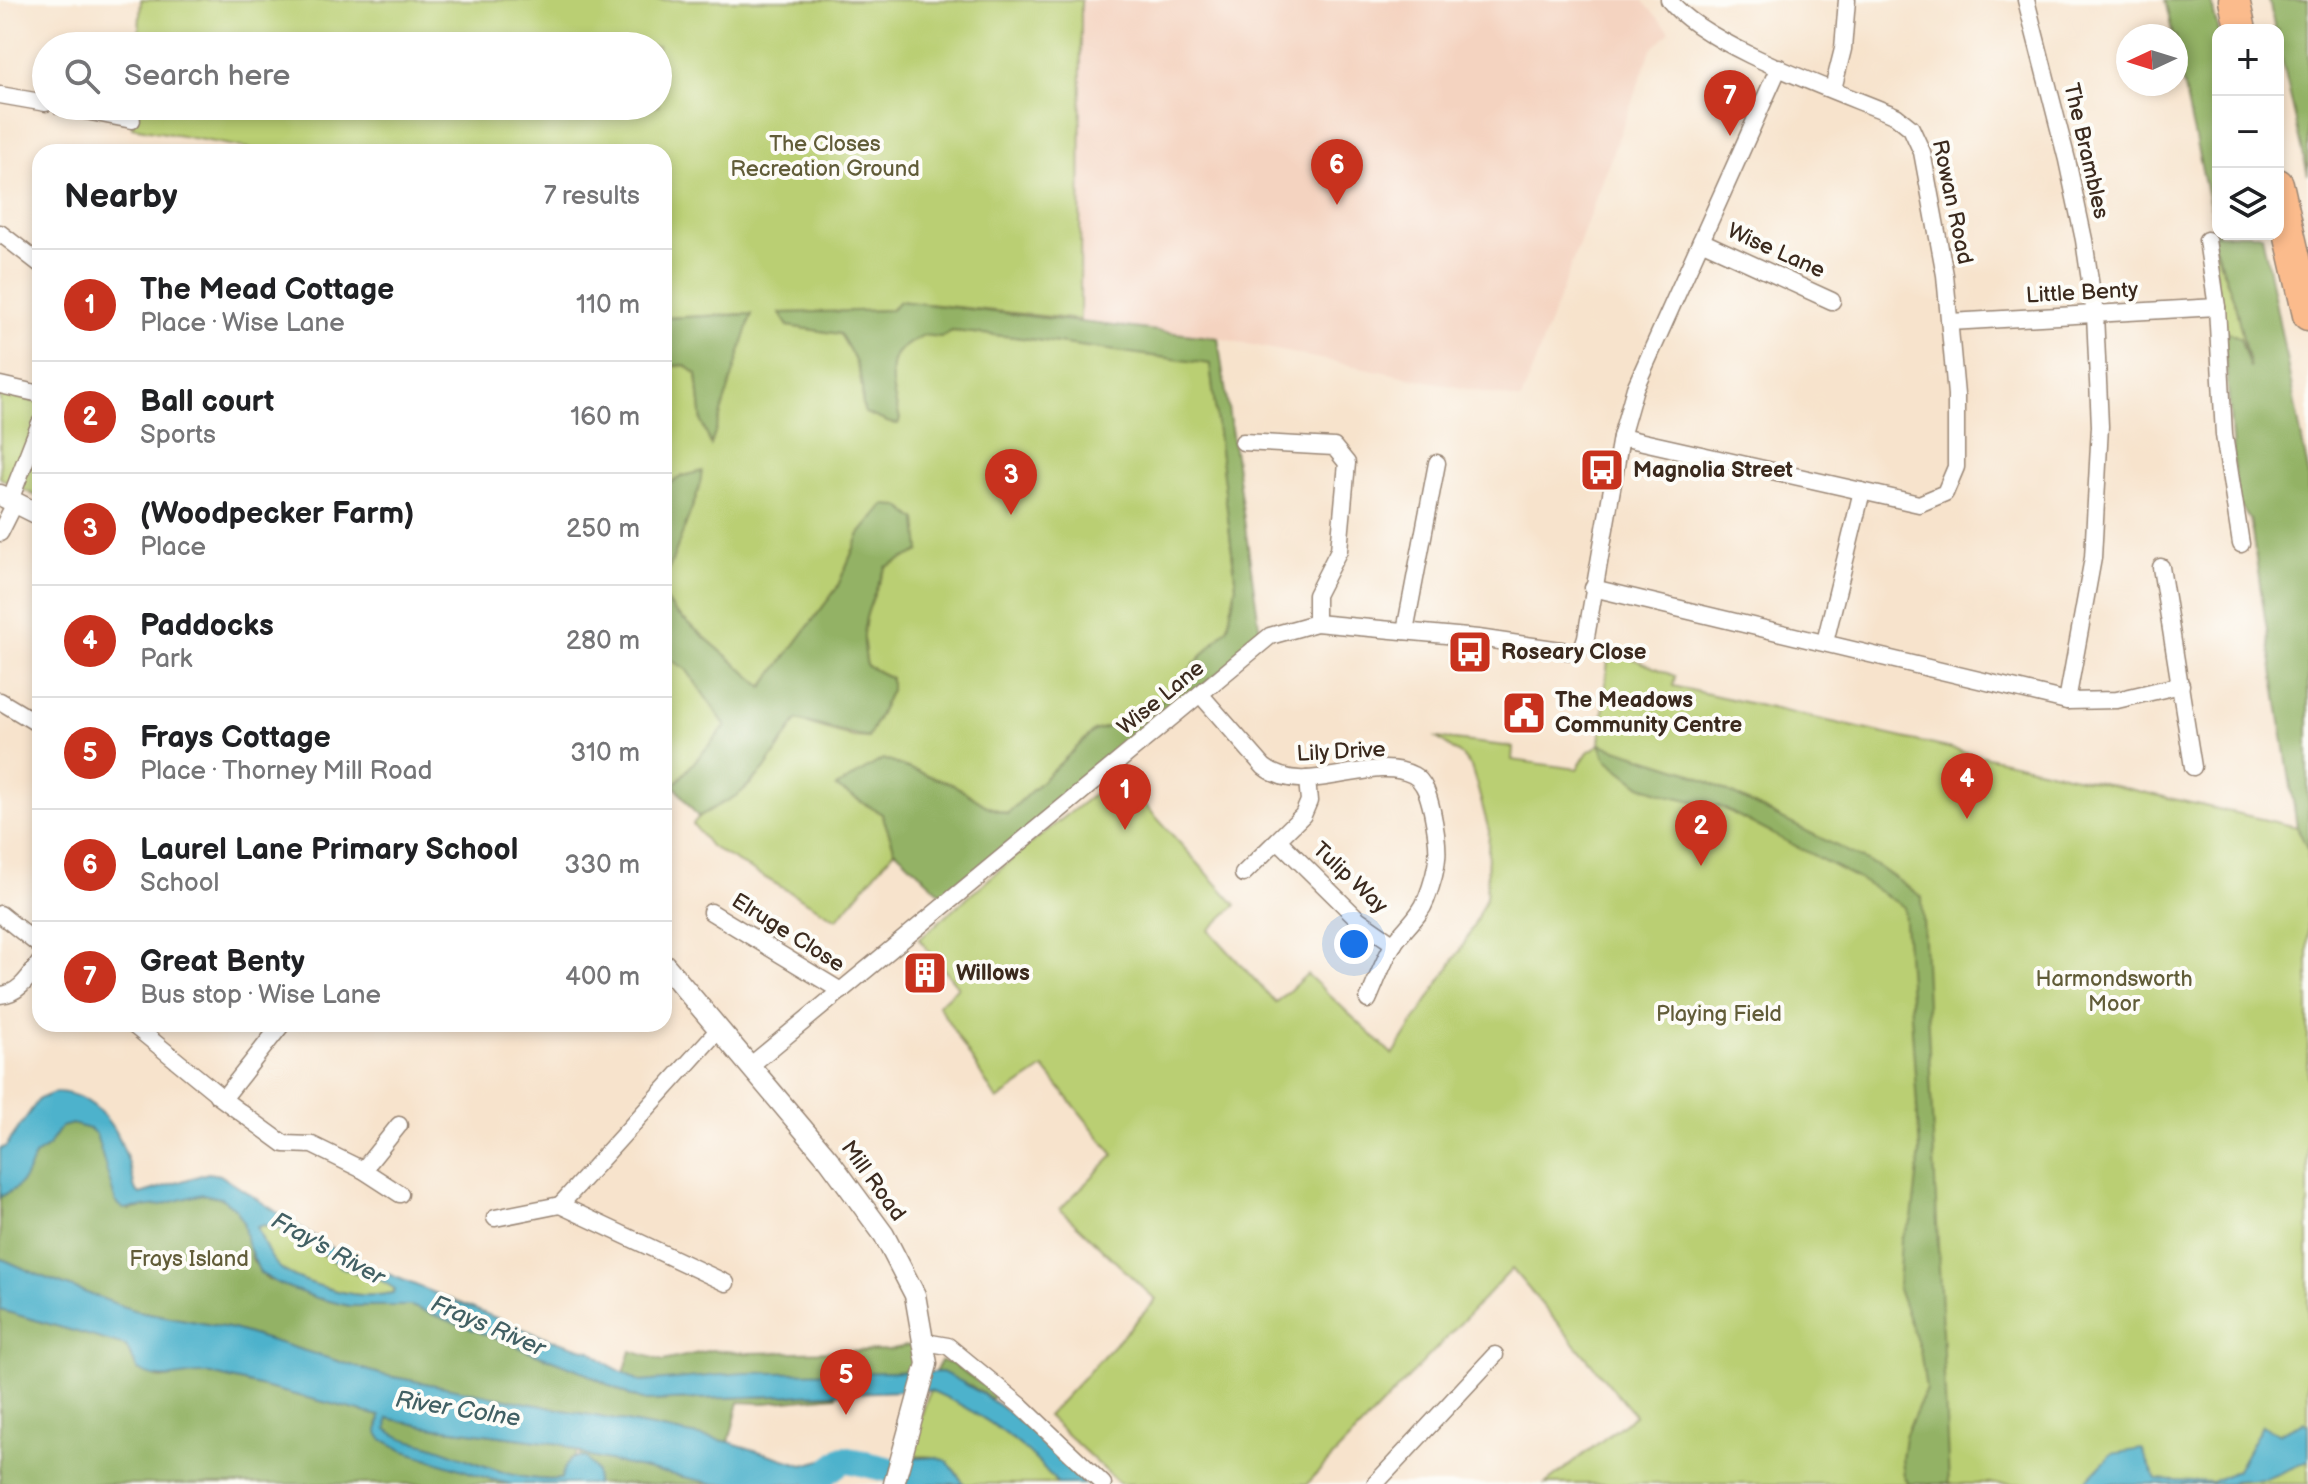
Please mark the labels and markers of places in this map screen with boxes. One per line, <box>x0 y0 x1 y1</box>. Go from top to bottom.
pin: 7 <box>1704 70 1756 136</box>
pin: 6 <box>1311 139 1363 205</box>
bus stop icon: Magnolia Street <box>1578 446 1626 494</box>
pin: 3 <box>985 449 1037 515</box>
place label: Magnolia Street <box>1633 457 1794 484</box>
bus stop icon: Roseary Close <box>1446 628 1494 676</box>
place label: Roseary Close <box>1501 639 1646 666</box>
place label: The Meadows Community Centre <box>1555 687 1742 739</box>
public building icon: The Meadows Community Centre <box>1500 689 1548 737</box>
pin: 4 <box>1941 753 1993 819</box>
pin: 1 <box>1099 764 1151 830</box>
pin: 2 <box>1675 800 1727 866</box>
building icon: Willows <box>901 949 949 997</box>
place label: Willows <box>956 960 1030 987</box>
pin: 5 <box>820 1349 872 1415</box>

